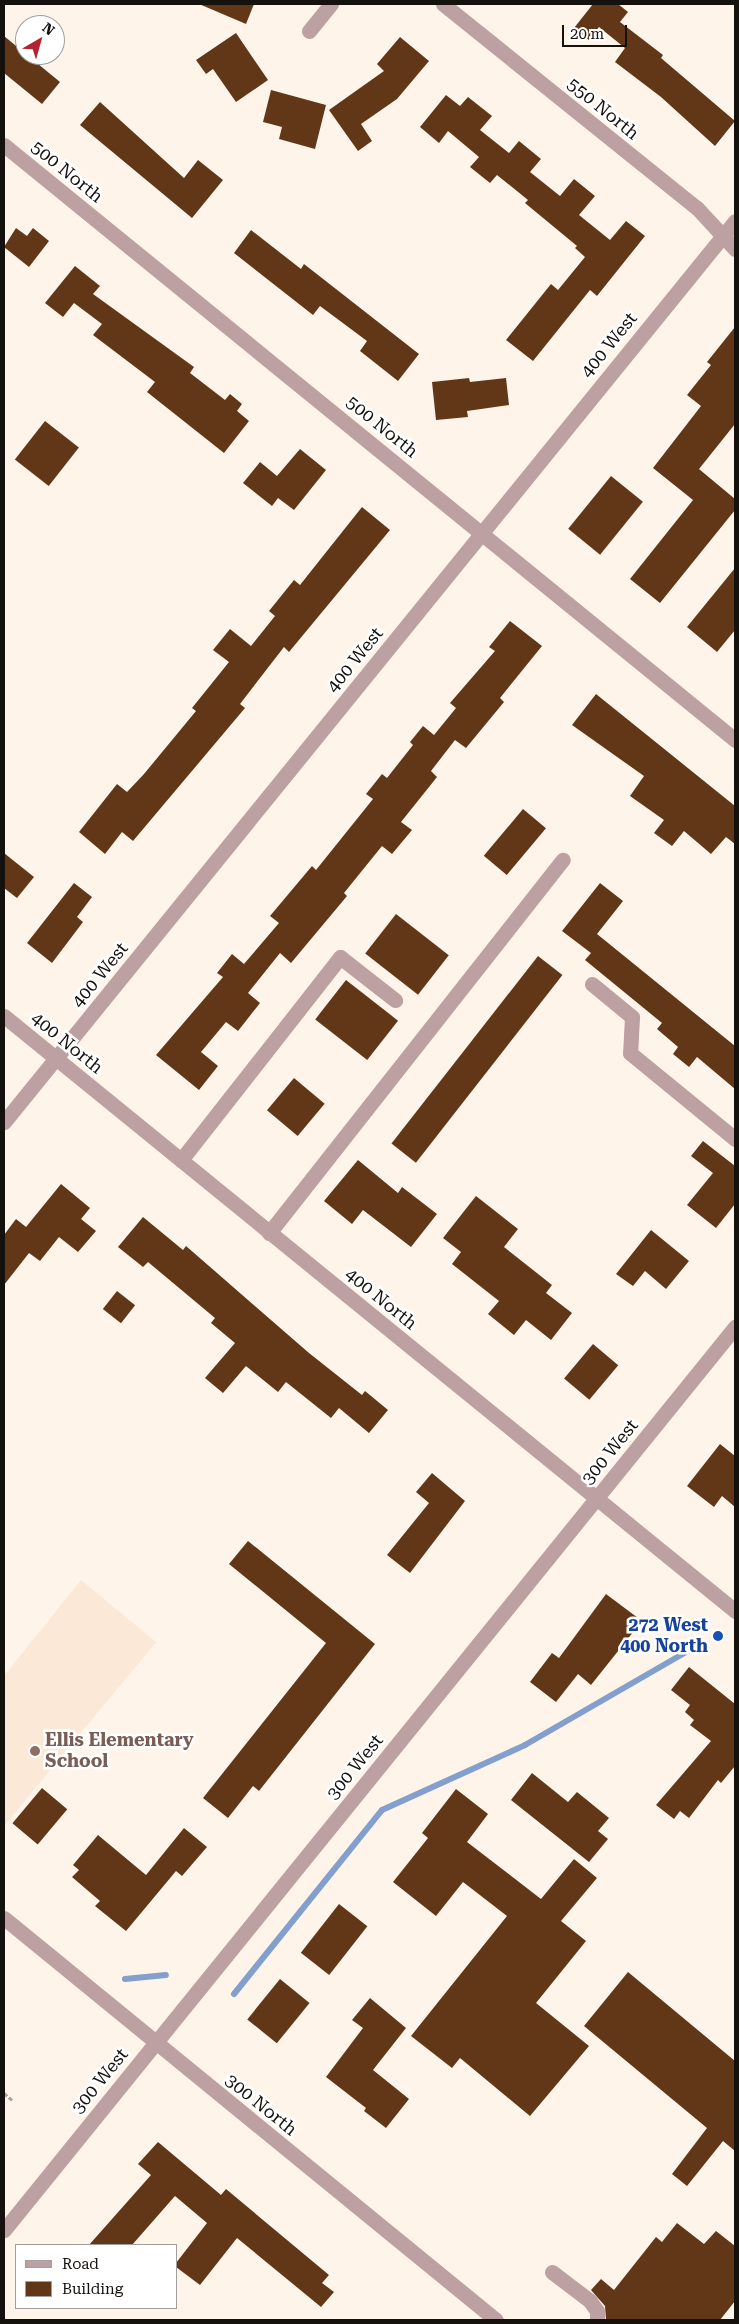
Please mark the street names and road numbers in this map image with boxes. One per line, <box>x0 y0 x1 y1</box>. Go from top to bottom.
street label: 550 North <box>563 74 643 144</box>
street label: 500 North <box>27 137 107 207</box>
street label: 400 West <box>576 308 642 382</box>
street label: 500 North <box>342 392 422 462</box>
street label: 400 West <box>322 623 388 697</box>
street label: 400 West <box>67 938 133 1012</box>
street label: 400 North <box>27 1008 107 1078</box>
street label: 400 North <box>341 1264 421 1334</box>
street label: 300 West <box>577 1415 643 1489</box>
street label: 300 West <box>322 1730 388 1804</box>
street label: 300 West <box>67 2044 133 2118</box>
street label: 300 North <box>221 2070 301 2140</box>

